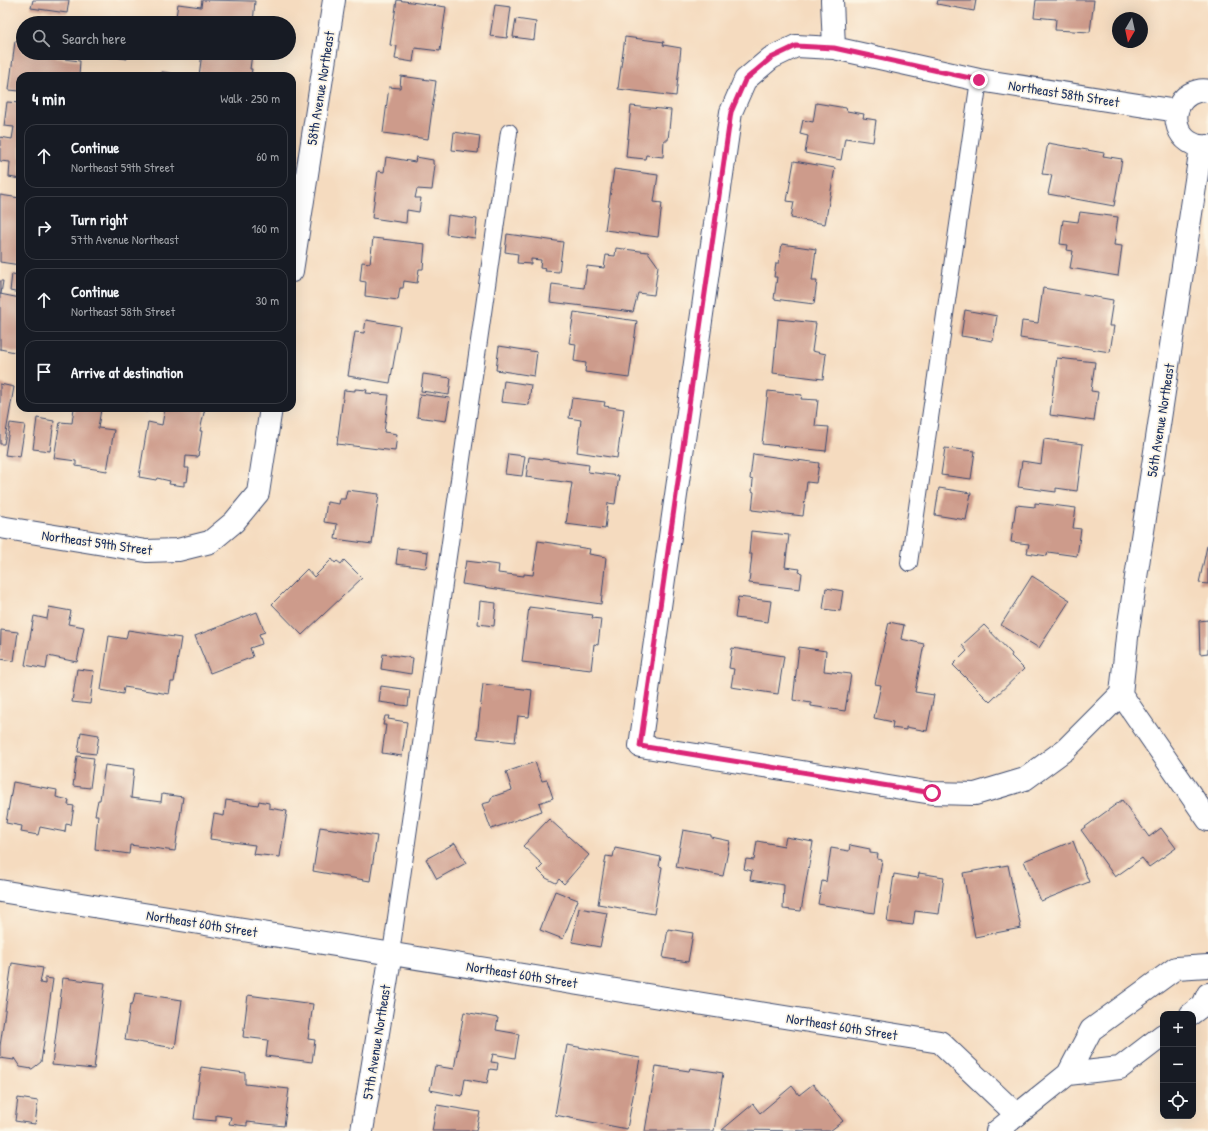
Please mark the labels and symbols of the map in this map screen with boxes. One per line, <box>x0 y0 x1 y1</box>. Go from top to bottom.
north arrow <box>1112 12 1148 48</box>
street label: 58th Avenue Northeast <box>302 30 338 146</box>
route end <box>970 71 988 89</box>
street label: Northeast 58th Street <box>1007 75 1121 111</box>
street label: 56th Avenue Northeast <box>1142 362 1178 478</box>
street label: Northeast 59th Street <box>41 525 154 559</box>
route start <box>923 784 941 802</box>
street label: Northeast 60th Street <box>145 905 259 941</box>
street label: Northeast 60th Street <box>465 956 579 992</box>
street label: 57th Avenue Northeast <box>358 983 394 1101</box>
street label: Northeast 60th Street <box>785 1008 899 1044</box>

